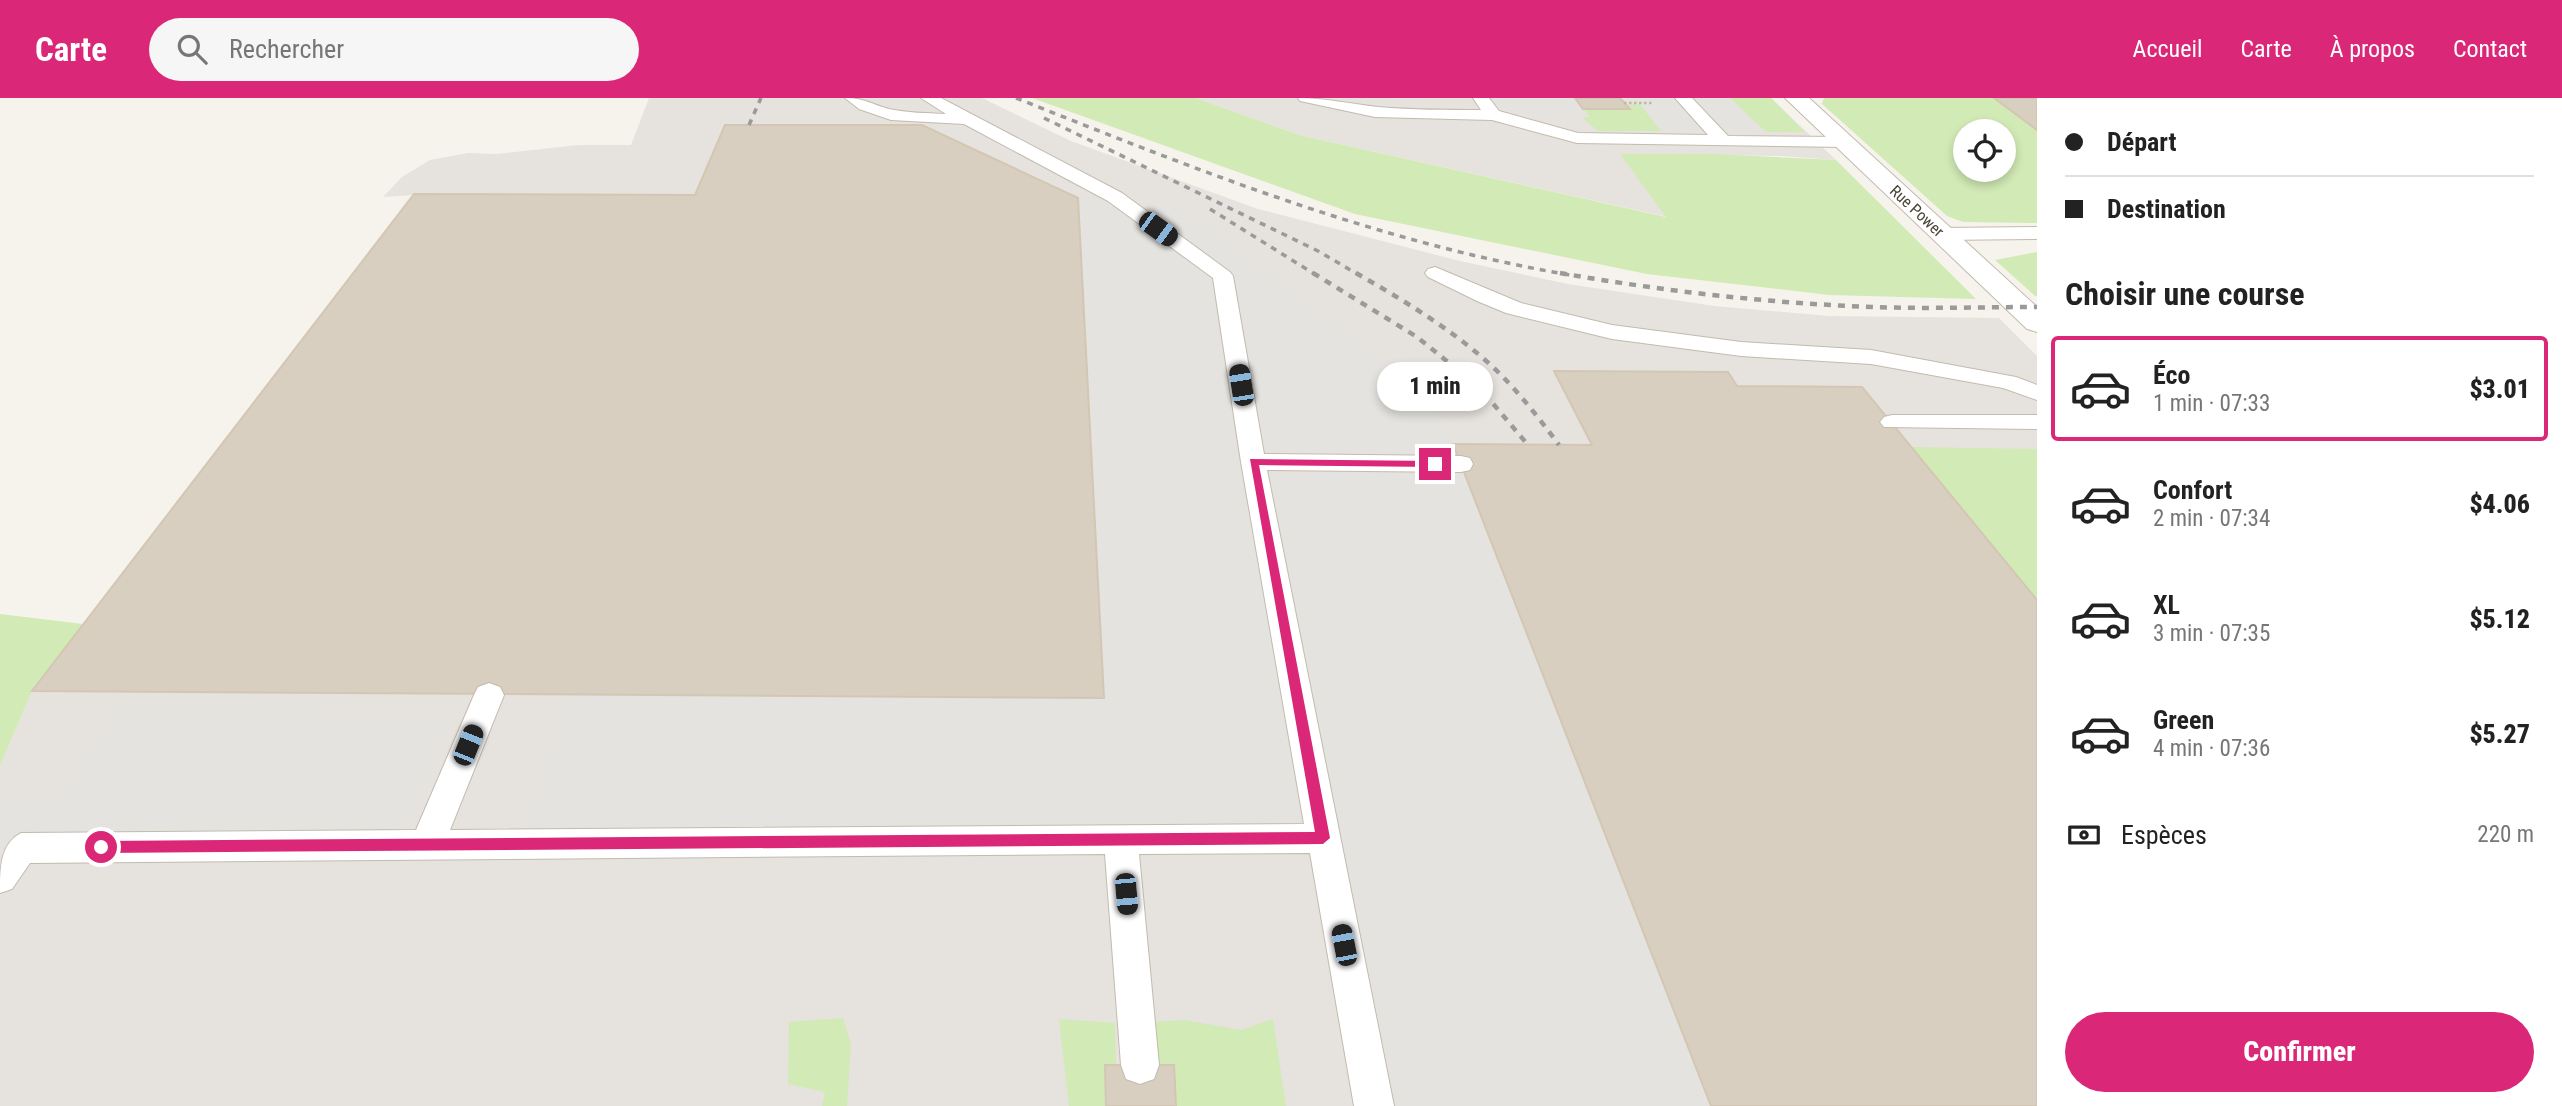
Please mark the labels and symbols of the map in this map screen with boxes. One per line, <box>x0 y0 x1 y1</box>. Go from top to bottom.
street label: Rue Power <box>1886 181 1948 241</box>
car <box>1135 208 1182 250</box>
callout: 1 min <box>1377 362 1493 412</box>
car <box>1228 363 1255 407</box>
route end <box>1419 448 1451 480</box>
car <box>451 722 486 768</box>
route start <box>85 831 117 863</box>
car <box>1114 872 1139 916</box>
car <box>1330 922 1359 968</box>

